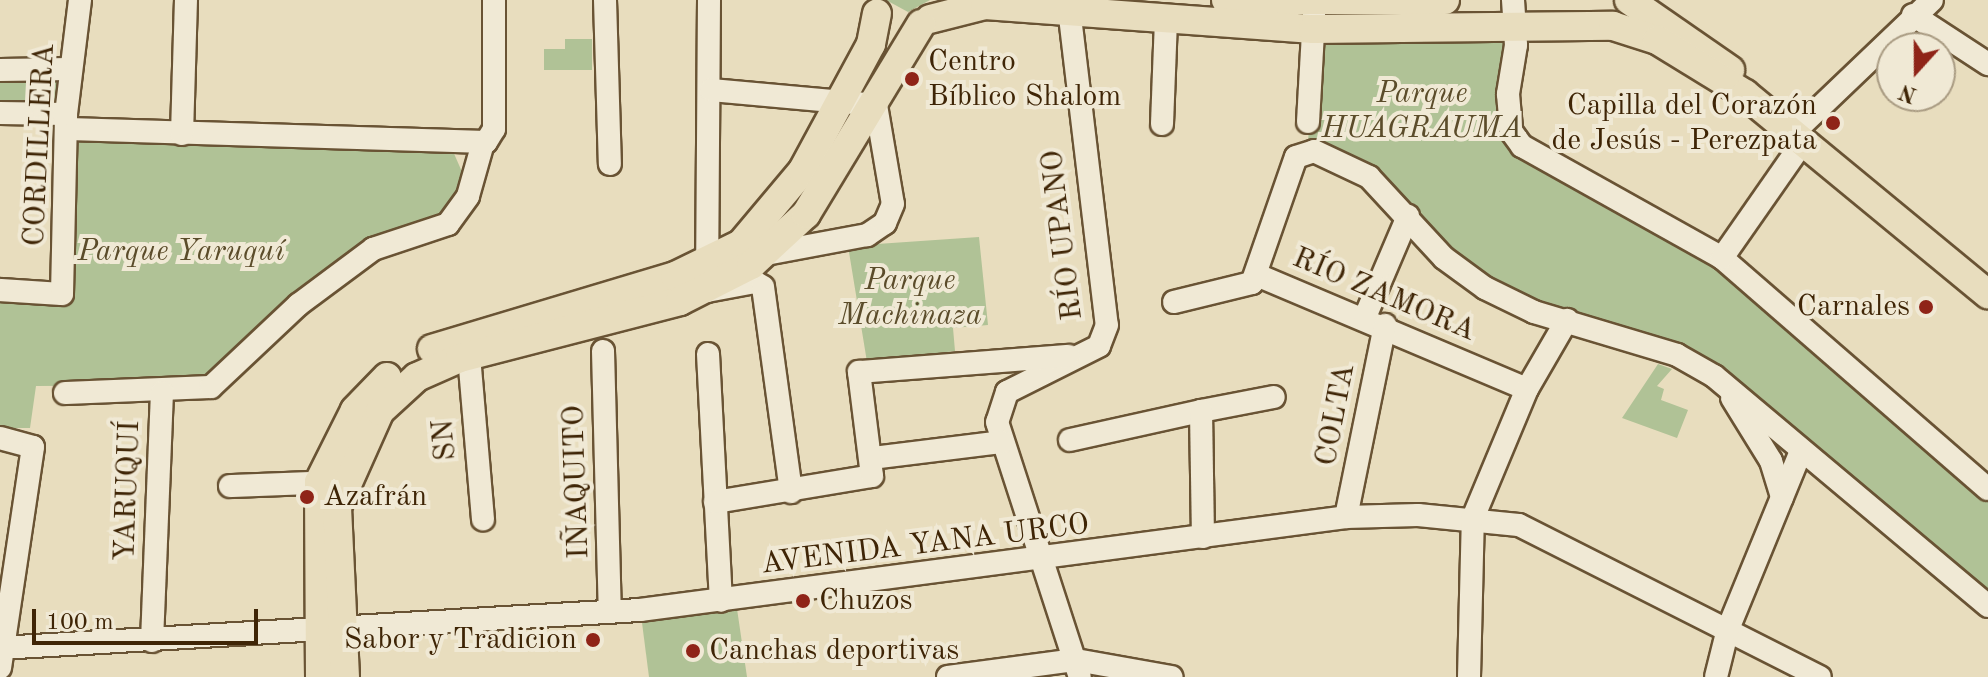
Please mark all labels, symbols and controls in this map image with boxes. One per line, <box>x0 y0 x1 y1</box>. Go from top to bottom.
north arrow <box>1876 32 1956 112</box>
street label: CORDILLERA <box>17 43 63 247</box>
place label: Centro Bíblico Shalom <box>928 44 1121 114</box>
marker: Centro Bíblico Shalom <box>903 70 921 88</box>
park label: Parque HUAGRAUMA <box>1321 76 1523 146</box>
text: N <box>1896 79 1920 106</box>
place label: Capilla del Corazón de Jesús - Perezpata <box>1552 88 1817 158</box>
marker: Capilla del Corazón de Jesús - Perezpata <box>1824 114 1842 132</box>
street label: RÍO UPANO <box>1035 148 1091 322</box>
park label: Parque Yaruquí <box>78 234 284 270</box>
street label: RÍO ZAMORA <box>1287 240 1481 350</box>
park label: Parque Machinaza <box>838 263 982 334</box>
place label: Carnales <box>1797 289 1910 325</box>
marker: Carnales <box>1917 298 1935 316</box>
street label: COLTA <box>1308 361 1364 469</box>
street label: IÑAQUITO <box>556 404 598 560</box>
street label: SN <box>425 418 465 462</box>
street label: YARUQUÍ <box>108 420 148 562</box>
place label: Azafrán <box>323 479 427 515</box>
marker: Azafrán <box>298 488 316 506</box>
street label: AVENIDA YANA URCO <box>759 507 1091 583</box>
place label: Chuzos <box>819 583 913 619</box>
marker: Chuzos <box>794 592 812 610</box>
scale bar <box>36 593 262 643</box>
text: 100 m <box>46 611 114 635</box>
place label: Sabor y Tradicion <box>344 622 577 658</box>
marker: Sabor y Tradicion <box>584 631 602 649</box>
place label: Canchas deportivas <box>709 633 959 669</box>
marker: Canchas deportivas <box>684 642 702 660</box>

